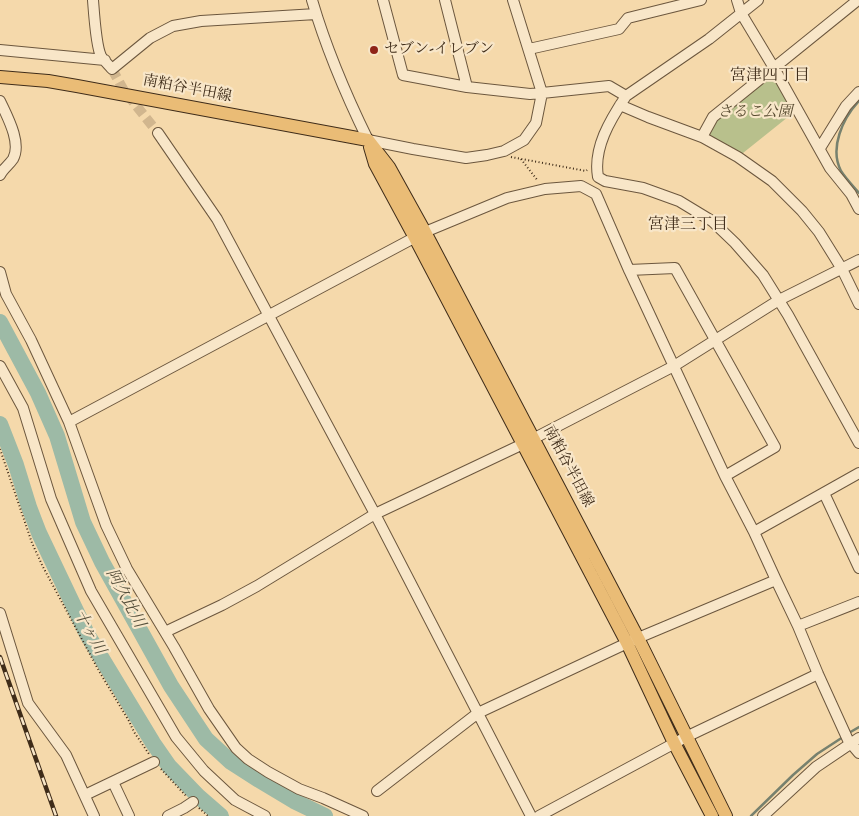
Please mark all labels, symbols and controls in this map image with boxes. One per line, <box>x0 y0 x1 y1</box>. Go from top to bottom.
place label: セブン-イレブン <box>384 41 494 59</box>
marker: セブン-イレブン <box>368 44 380 56</box>
district label: 宮津四丁目 <box>730 67 810 87</box>
street label: 南粕谷半田線 <box>141 73 233 107</box>
park label: さるこ公園 <box>718 104 792 122</box>
district label: 宮津三丁目 <box>648 216 728 236</box>
street label: 南粕谷半田線 <box>538 423 596 511</box>
water label: 阿久比川 <box>101 566 147 632</box>
water label: 十ヶ川 <box>68 607 108 659</box>

